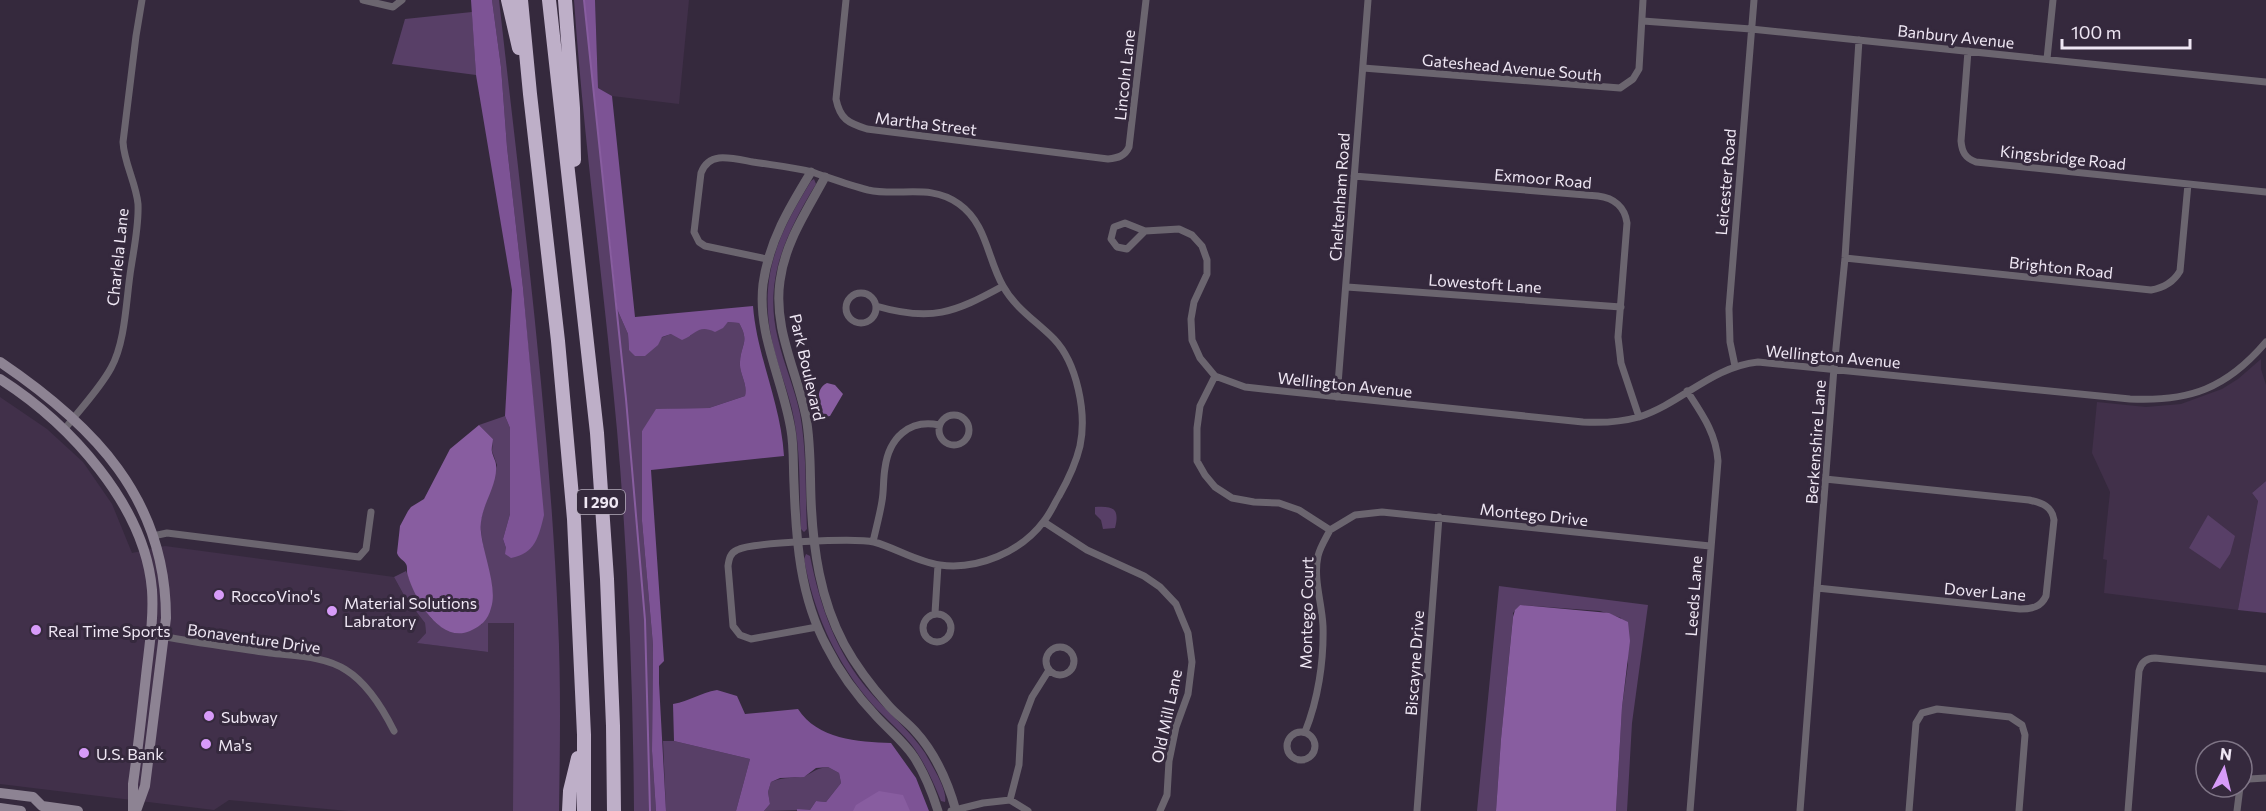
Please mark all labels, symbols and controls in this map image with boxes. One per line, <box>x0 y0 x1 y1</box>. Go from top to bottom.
scale bar <box>2062 12 2190 50</box>
street label: Banbury Avenue <box>1897 20 2015 52</box>
text: 100 m <box>2071 21 2121 43</box>
street label: Lincoln Lane <box>1110 29 1138 121</box>
street label: Gateshead Avenue South <box>1421 50 1603 84</box>
street label: Martha Street <box>874 107 978 139</box>
street label: Leicester Road <box>1711 128 1739 236</box>
street label: Cheltenham Road <box>1325 132 1353 262</box>
street label: Kingsbridge Road <box>1999 141 2127 173</box>
street label: Exmoor Road <box>1493 164 1593 192</box>
street label: Charlela Lane <box>102 207 132 307</box>
street label: Brighton Road <box>2008 252 2114 282</box>
street label: Lowestoft Lane <box>1428 270 1542 296</box>
street label: Park Boulevard <box>786 312 830 422</box>
street label: Wellington Avenue <box>1765 341 1901 371</box>
street label: Wellington Avenue <box>1277 367 1413 401</box>
street label: Berkenshire Lane <box>1801 379 1829 505</box>
road number: I 290 <box>577 490 625 514</box>
street label: Montego Drive <box>1479 499 1589 529</box>
street label: Leeds Lane <box>1681 555 1705 637</box>
street label: Montego Court <box>1296 556 1316 669</box>
street label: Dover Lane <box>1943 578 2027 604</box>
place label: RoccoVino's <box>231 586 320 605</box>
marker: RoccoVino's <box>212 588 226 602</box>
place label: Material Solutions Labratory <box>344 593 477 630</box>
marker: Material Solutions Labratory <box>325 604 339 618</box>
street label: Biscayne Drive <box>1401 610 1427 716</box>
street label: Bonaventure Drive <box>186 619 322 657</box>
place label: Real Time Sports <box>48 621 171 640</box>
marker: Real Time Sports <box>29 623 43 637</box>
street label: Old Mill Lane <box>1147 667 1185 765</box>
place label: Subway <box>221 707 278 726</box>
marker: Subway <box>202 709 216 723</box>
place label: Ma's <box>218 735 252 754</box>
marker: Ma's <box>199 737 213 751</box>
north arrow <box>2194 739 2254 799</box>
text: N <box>2219 743 2233 764</box>
place label: U.S. Bank <box>96 744 164 763</box>
marker: U.S. Bank <box>77 746 91 760</box>

